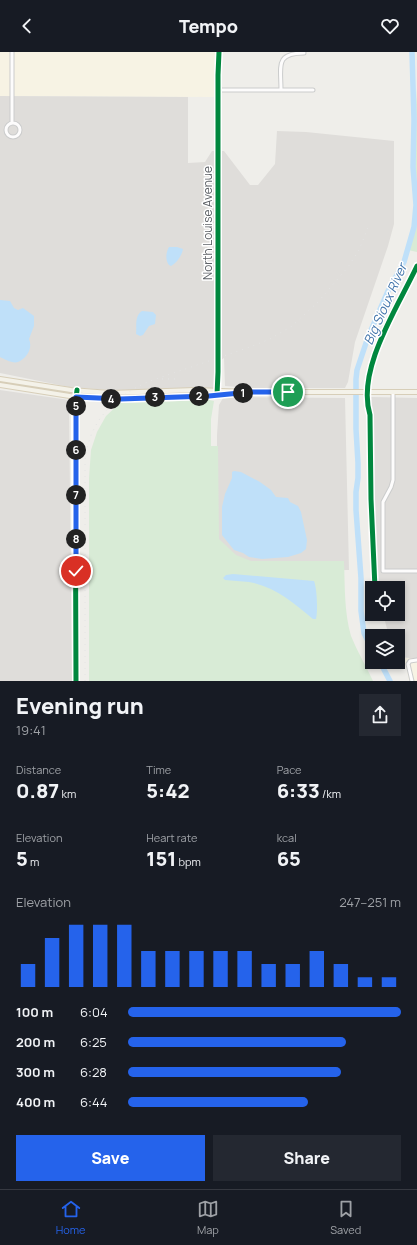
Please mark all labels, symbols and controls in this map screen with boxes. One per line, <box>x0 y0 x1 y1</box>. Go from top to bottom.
text: Tempo <box>179 14 238 38</box>
icon: back <box>16 15 38 37</box>
icon: heart <box>379 15 401 37</box>
street label: North Louise Avenue <box>199 166 216 280</box>
water label: Big Sioux River <box>359 258 412 347</box>
pin <box>271 375 305 409</box>
icon: arrive <box>277 381 299 403</box>
pin: 1 <box>233 383 253 403</box>
text: 1 <box>241 385 245 400</box>
pin: 2 <box>189 386 209 406</box>
pin: 3 <box>145 387 165 407</box>
text: 2 <box>196 388 202 403</box>
pin: 4 <box>101 389 121 409</box>
text: 3 <box>152 389 158 404</box>
text: 4 <box>108 391 114 406</box>
pin: 5 <box>66 396 86 416</box>
text: 5 <box>73 398 79 413</box>
pin: 6 <box>66 440 86 460</box>
text: 6 <box>73 442 79 457</box>
pin: 7 <box>66 485 86 505</box>
text: 7 <box>73 487 79 502</box>
pin: 8 <box>66 529 86 549</box>
text: 8 <box>73 531 79 546</box>
pin <box>59 554 93 588</box>
icon: check <box>65 560 87 582</box>
map controls <box>365 581 405 669</box>
button: locate <box>365 581 405 621</box>
button: layers <box>365 629 405 669</box>
text: Evening run <box>16 691 144 721</box>
button: share <box>359 694 401 736</box>
text: 19:41 <box>16 721 46 739</box>
text: Distance <box>16 762 61 777</box>
text: Time <box>146 762 171 777</box>
text: Pace <box>277 762 302 777</box>
text: 0.87 <box>16 777 59 804</box>
text: 5:42 <box>146 777 190 804</box>
text: 6:33 <box>277 777 320 804</box>
text: km <box>59 786 76 801</box>
text: /km <box>320 786 341 801</box>
text: Elevation <box>16 830 62 845</box>
text: Heart rate <box>146 830 197 845</box>
text: kcal <box>277 830 297 845</box>
text: 5 <box>16 845 28 872</box>
text: 151 <box>146 845 176 872</box>
text: 65 <box>277 845 301 872</box>
text: m <box>28 854 39 869</box>
text: bpm <box>176 854 201 869</box>
text: Elevation <box>16 893 71 911</box>
text: 247–251 m <box>339 893 401 911</box>
text: 100 m <box>16 1003 53 1021</box>
text: 6:04 <box>80 1003 108 1021</box>
text: 200 m <box>16 1033 55 1051</box>
text: 6:25 <box>80 1033 107 1051</box>
text: 300 m <box>16 1063 55 1081</box>
text: 6:28 <box>80 1063 107 1081</box>
text: 400 m <box>16 1093 55 1111</box>
text: 6:44 <box>80 1093 107 1111</box>
button: Save <box>16 1135 205 1181</box>
button: Share <box>213 1135 401 1181</box>
tab: Home <box>56 1198 85 1237</box>
tab: Map <box>197 1198 219 1237</box>
tab: Saved <box>330 1198 361 1237</box>

